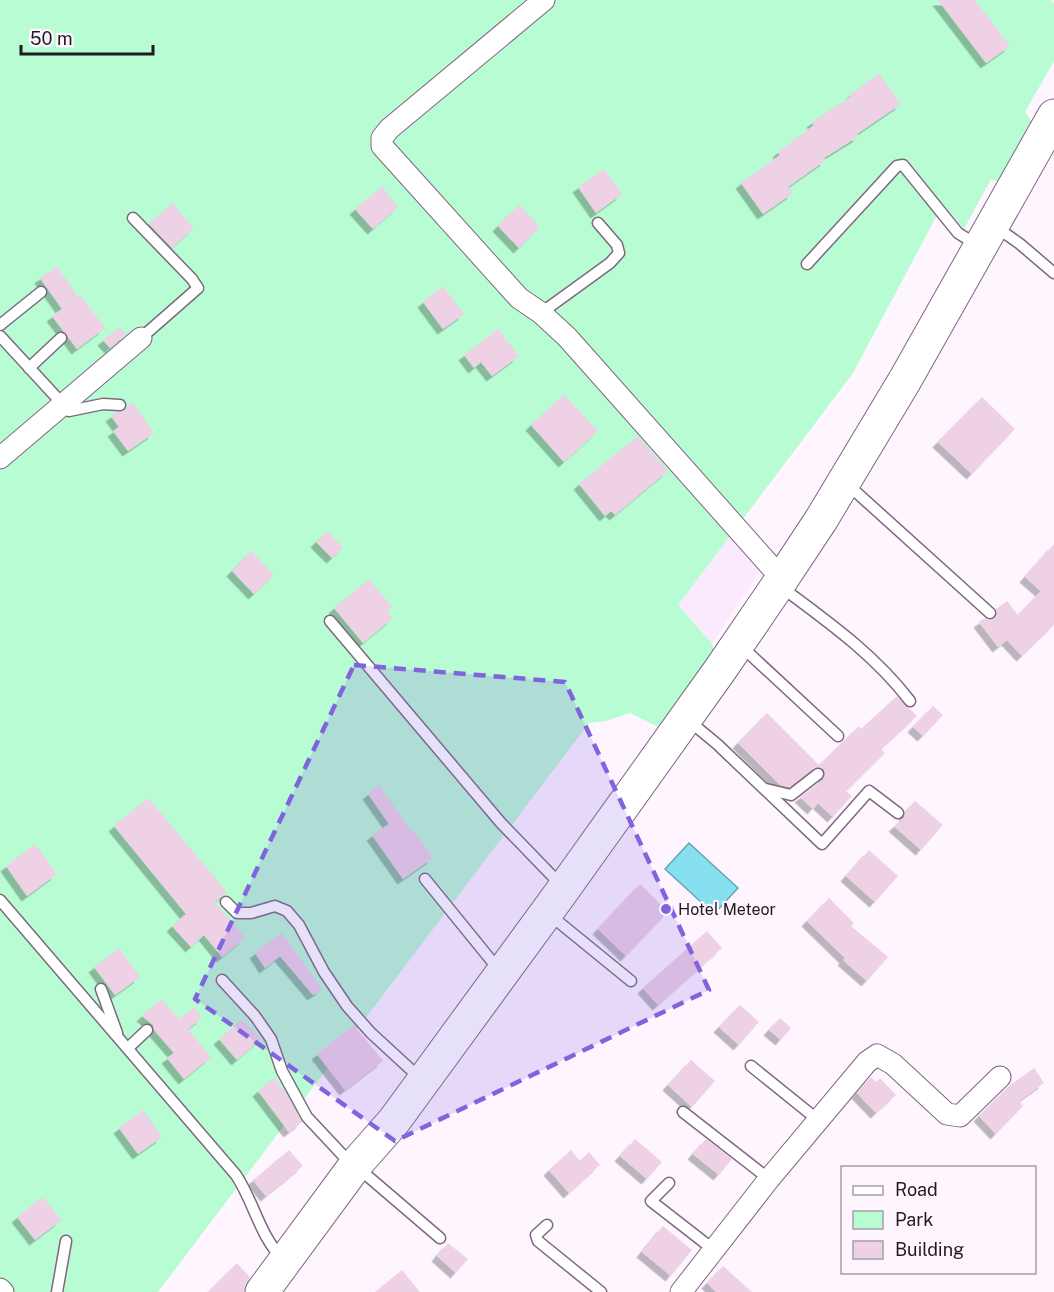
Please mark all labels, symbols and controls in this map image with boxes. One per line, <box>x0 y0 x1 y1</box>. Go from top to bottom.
scale bar <box>21 18 153 56</box>
text: 50 m <box>30 28 73 49</box>
place label: Hotel Meteor <box>678 900 776 919</box>
marker: Hotel Meteor <box>659 902 673 916</box>
legend <box>841 1166 1036 1274</box>
text: Road <box>895 1179 938 1200</box>
text: Park <box>895 1209 933 1230</box>
text: Building <box>895 1239 964 1260</box>

